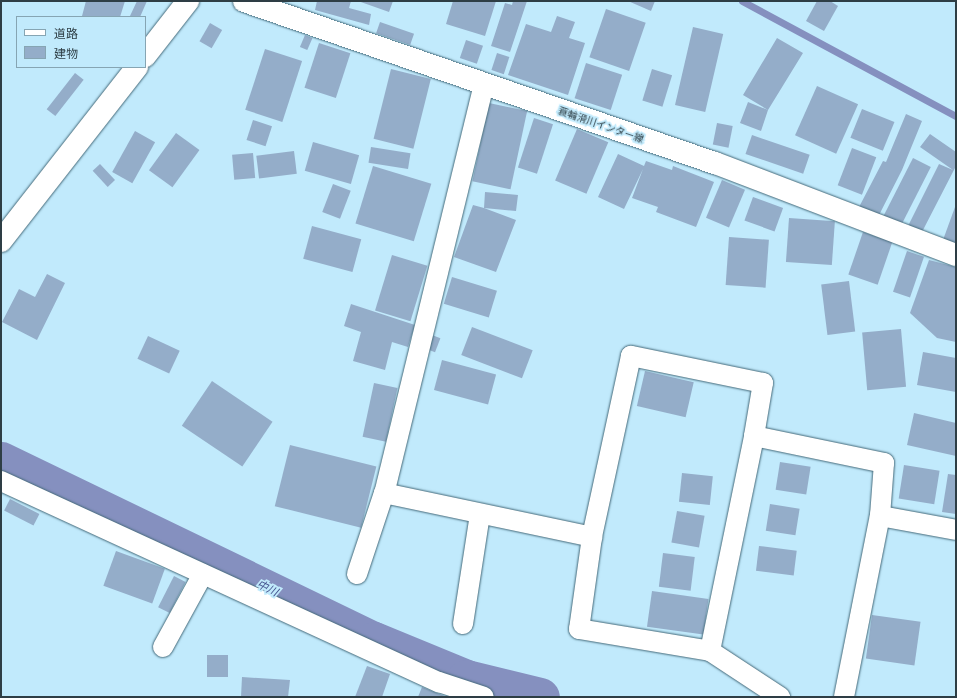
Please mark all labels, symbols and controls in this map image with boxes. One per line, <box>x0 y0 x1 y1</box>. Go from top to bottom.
legend <box>16 16 146 68</box>
text: 道路 <box>54 27 78 41</box>
text: 建物 <box>54 47 78 61</box>
street label: 蓑輪滑川インター線 <box>556 105 646 145</box>
water label: 中川 <box>254 578 280 600</box>

